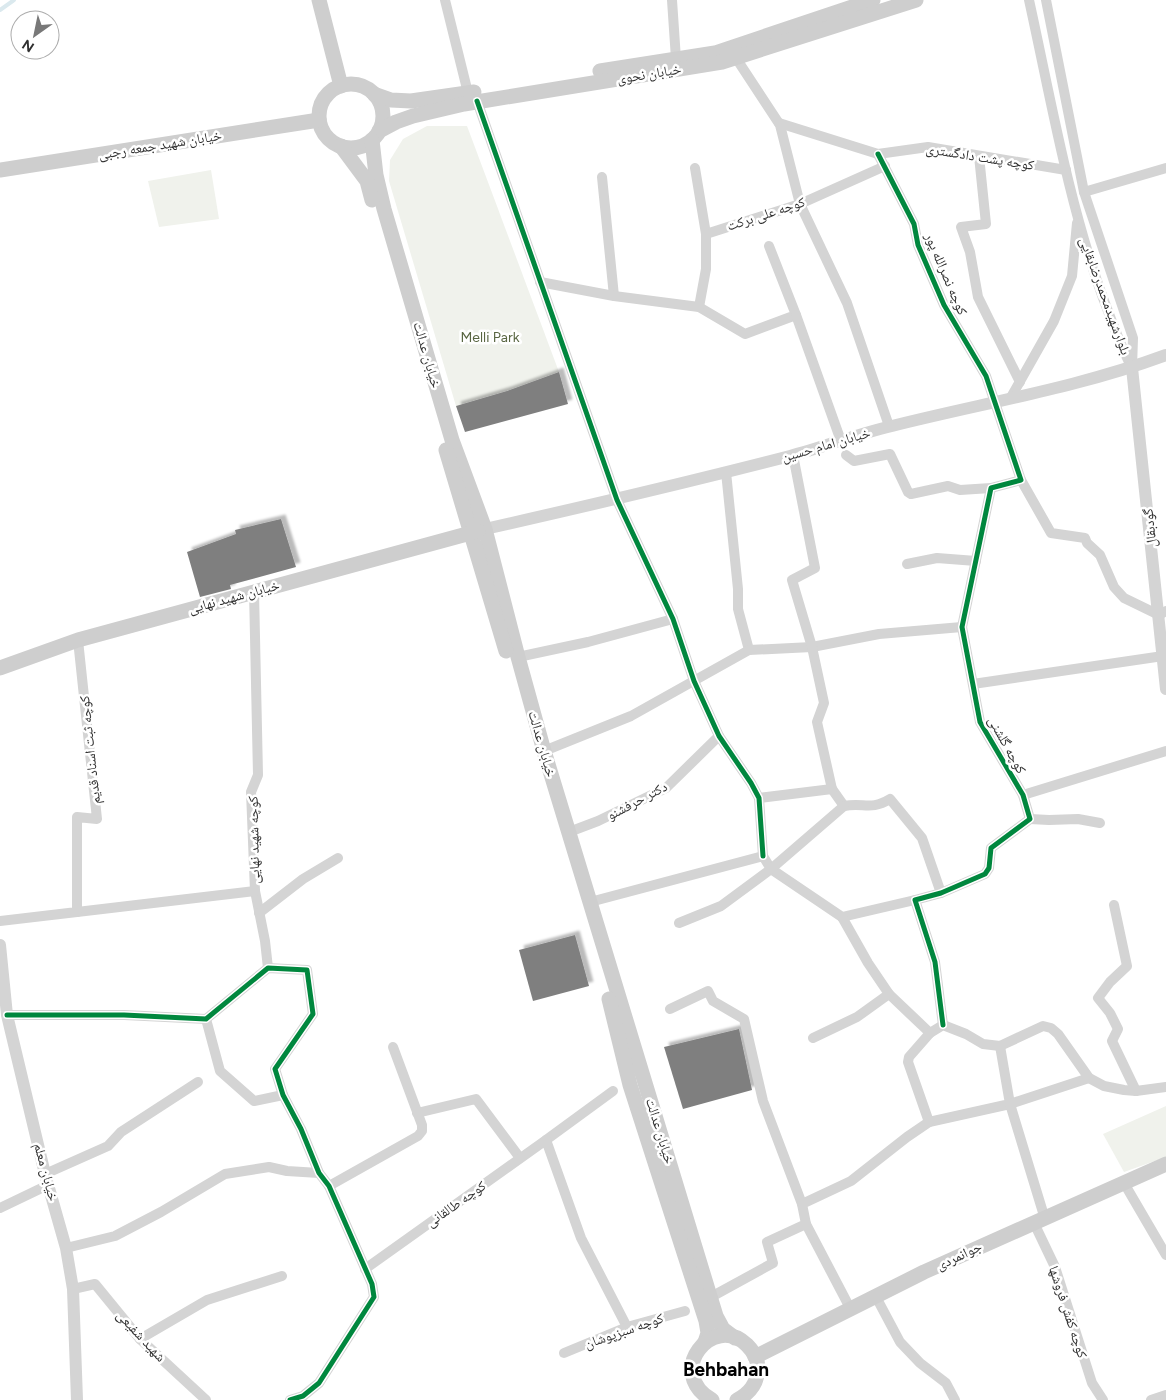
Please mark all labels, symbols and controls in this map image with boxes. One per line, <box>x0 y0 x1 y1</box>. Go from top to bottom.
north arrow <box>10 10 60 60</box>
text: N <box>19 35 37 56</box>
street label: خیابان نحوی <box>616 61 682 87</box>
street label: خیابان شهید جمعه رجبی <box>97 127 223 163</box>
street label: کوچه پشت دادگستری <box>925 140 1036 174</box>
street label: کوچه علی برکت <box>725 193 808 235</box>
street label: کوچه نصرالله پور <box>921 229 971 318</box>
street label: بلوارشهیدمحمدرضابقایی <box>1076 235 1134 357</box>
street label: خیابان عدالت <box>409 320 445 390</box>
park label: Melli Park <box>461 329 520 346</box>
street label: خیابان امام حسین <box>780 424 873 467</box>
street label: گودبقال <box>1139 507 1161 548</box>
street label: خیابان شهید نهایی <box>187 577 281 617</box>
street label: کوچه ثبت اسناد قدیم <box>76 695 105 805</box>
street label: خیابان عدالت <box>524 709 560 779</box>
street label: کوچه گلشنی <box>984 713 1030 777</box>
street label: دکتر حرفشنو <box>604 778 670 824</box>
street label: کوچه شهید نهایی <box>245 796 263 884</box>
street label: خیابان عدالت <box>642 1096 678 1166</box>
street label: خیابان معلم <box>29 1141 62 1203</box>
street label: کوچه طالقانی <box>423 1177 489 1231</box>
street label: جوانمردی <box>933 1238 985 1274</box>
street label: کوچه کفش فروشها <box>1045 1264 1091 1361</box>
street label: شهید شفیعی <box>113 1307 169 1365</box>
street label: کوچه سبزپوشان <box>582 1310 666 1353</box>
district label: Behbahan <box>683 1358 769 1381</box>

